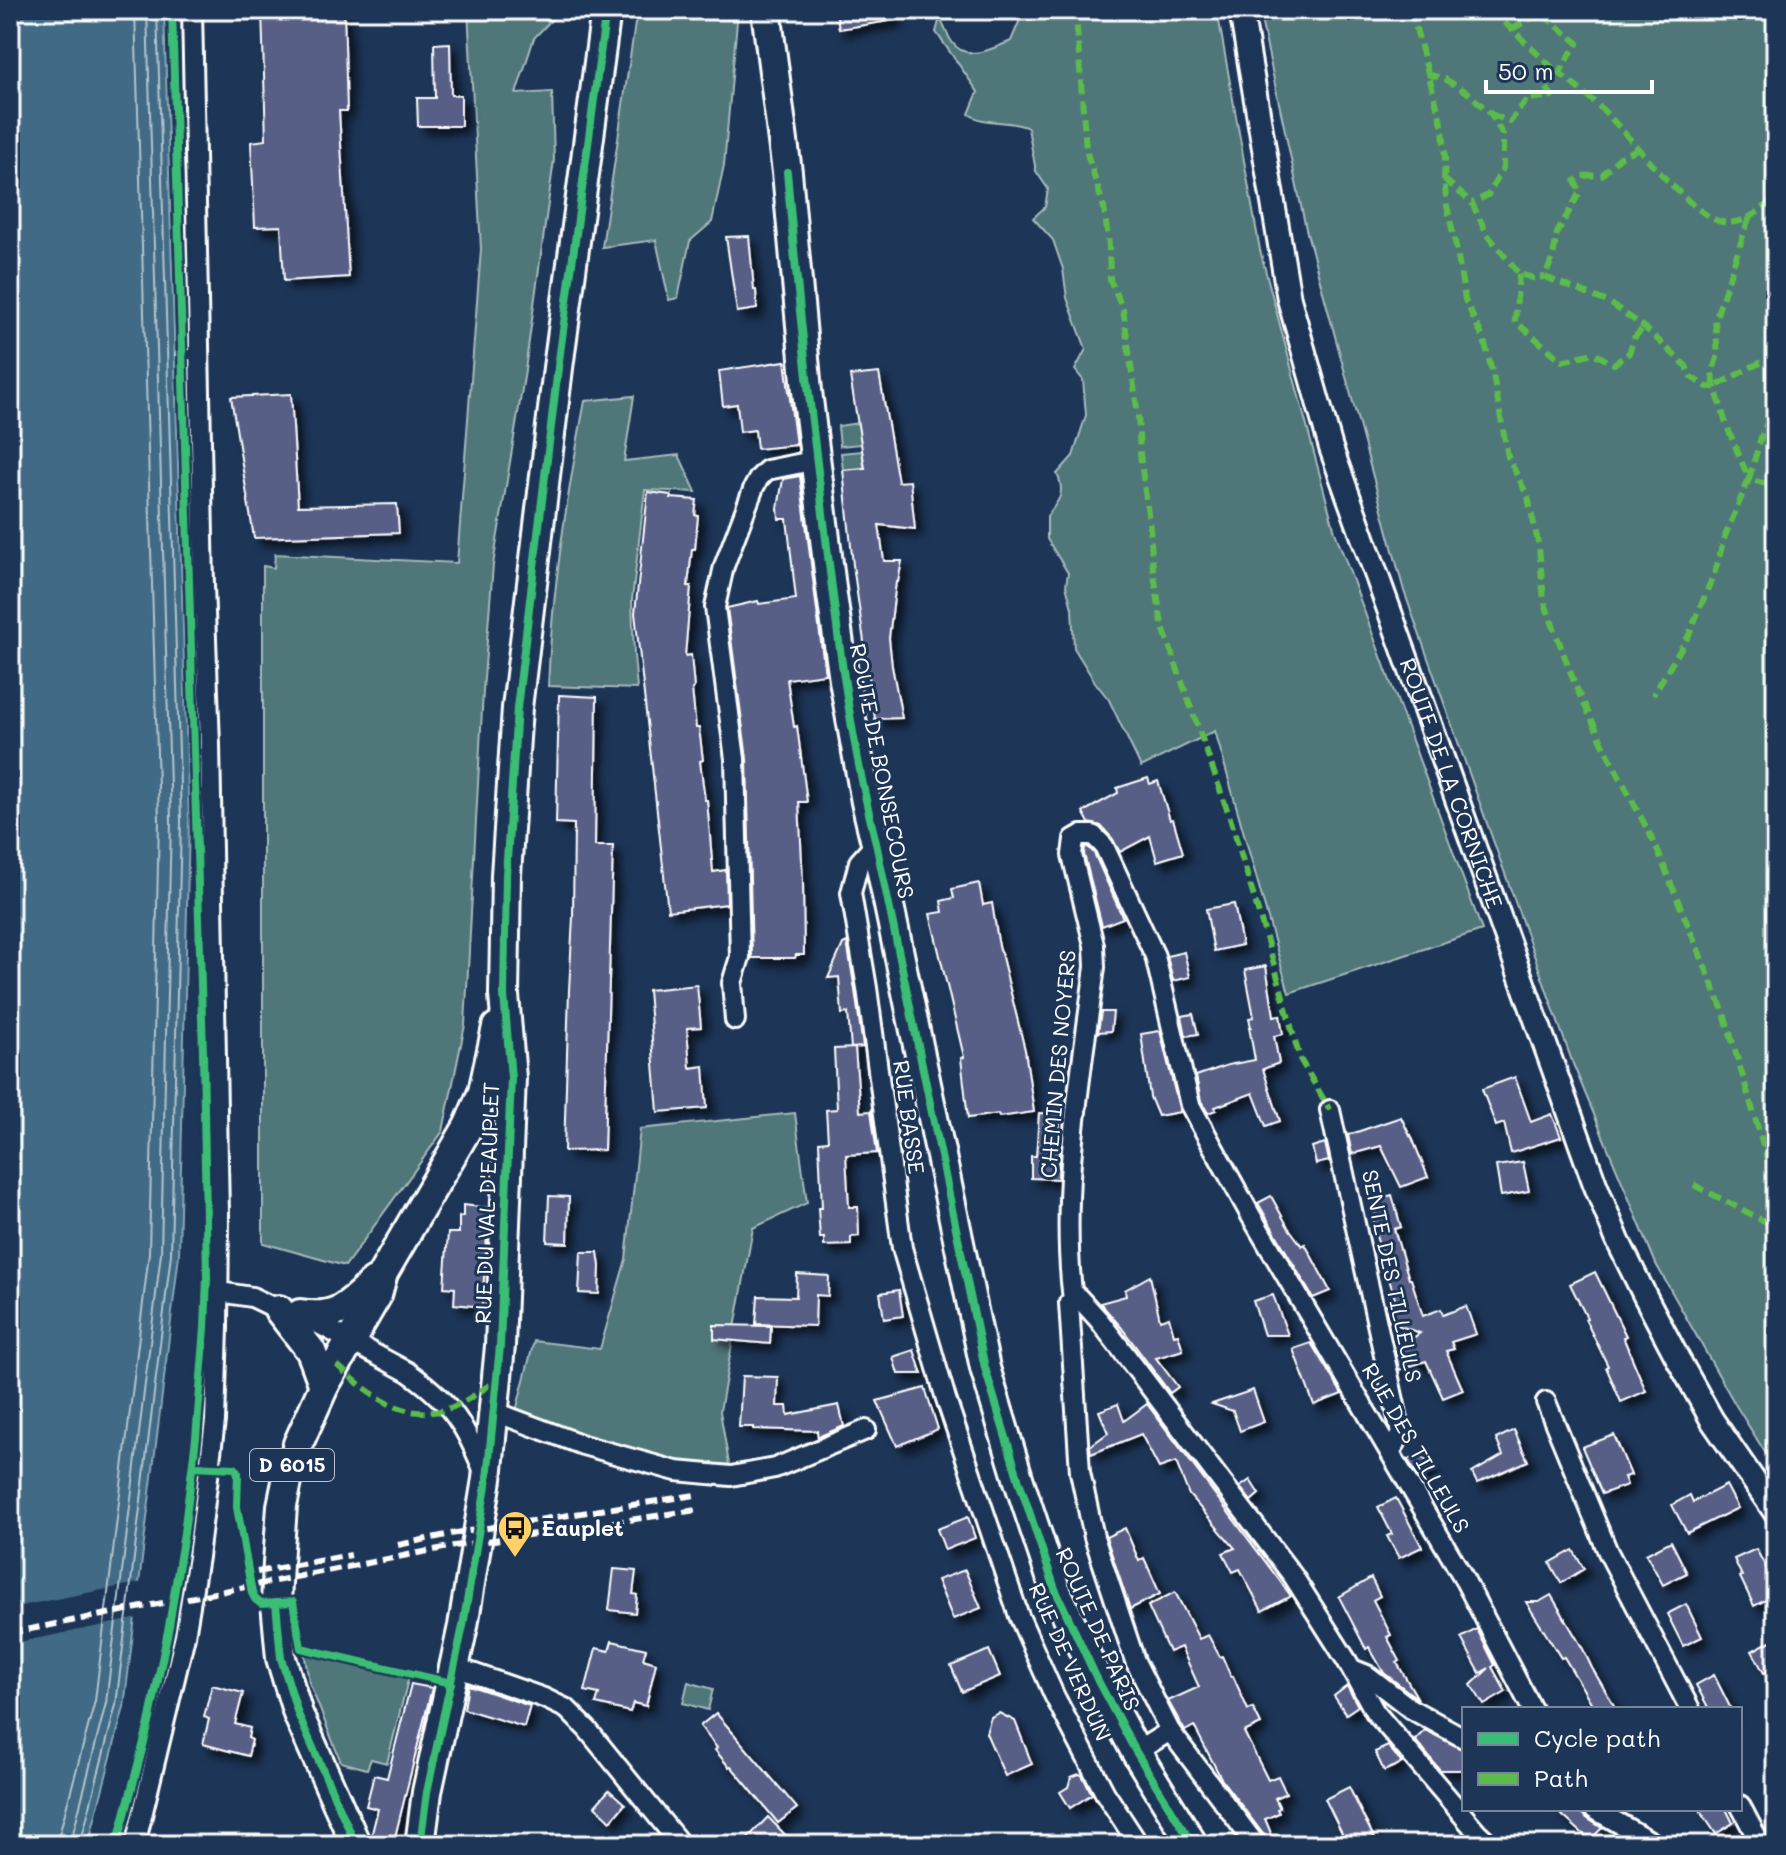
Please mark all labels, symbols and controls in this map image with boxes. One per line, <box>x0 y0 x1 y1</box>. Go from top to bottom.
scale bar <box>1486 44 1652 94</box>
text: 50 m <box>1498 55 1554 86</box>
street label: ROUTE DE BONSECOURS <box>844 641 921 901</box>
street label: ROUTE DE LA CORNICHE <box>1394 654 1510 912</box>
street label: CHEMIN DES NOYERS <box>1033 949 1082 1179</box>
street label: RUE BASSE <box>887 1058 932 1176</box>
street label: RUE DU VAL D'EAUPLET <box>468 1081 505 1325</box>
street label: SENTE DES TILLEULS <box>1356 1167 1429 1385</box>
street label: RUE DES TILLEULS <box>1356 1357 1477 1538</box>
road number: D 6015 <box>250 1449 334 1481</box>
bus stop icon: Eauplet <box>496 1509 534 1559</box>
place label: Eauplet <box>541 1513 624 1542</box>
street label: ROUTE DE PARIS <box>1049 1543 1147 1715</box>
street label: RUE DE VERDUN <box>1023 1578 1118 1745</box>
legend <box>1462 1707 1742 1811</box>
text: Cycle path <box>1534 1722 1660 1753</box>
text: Path <box>1534 1762 1588 1793</box>

